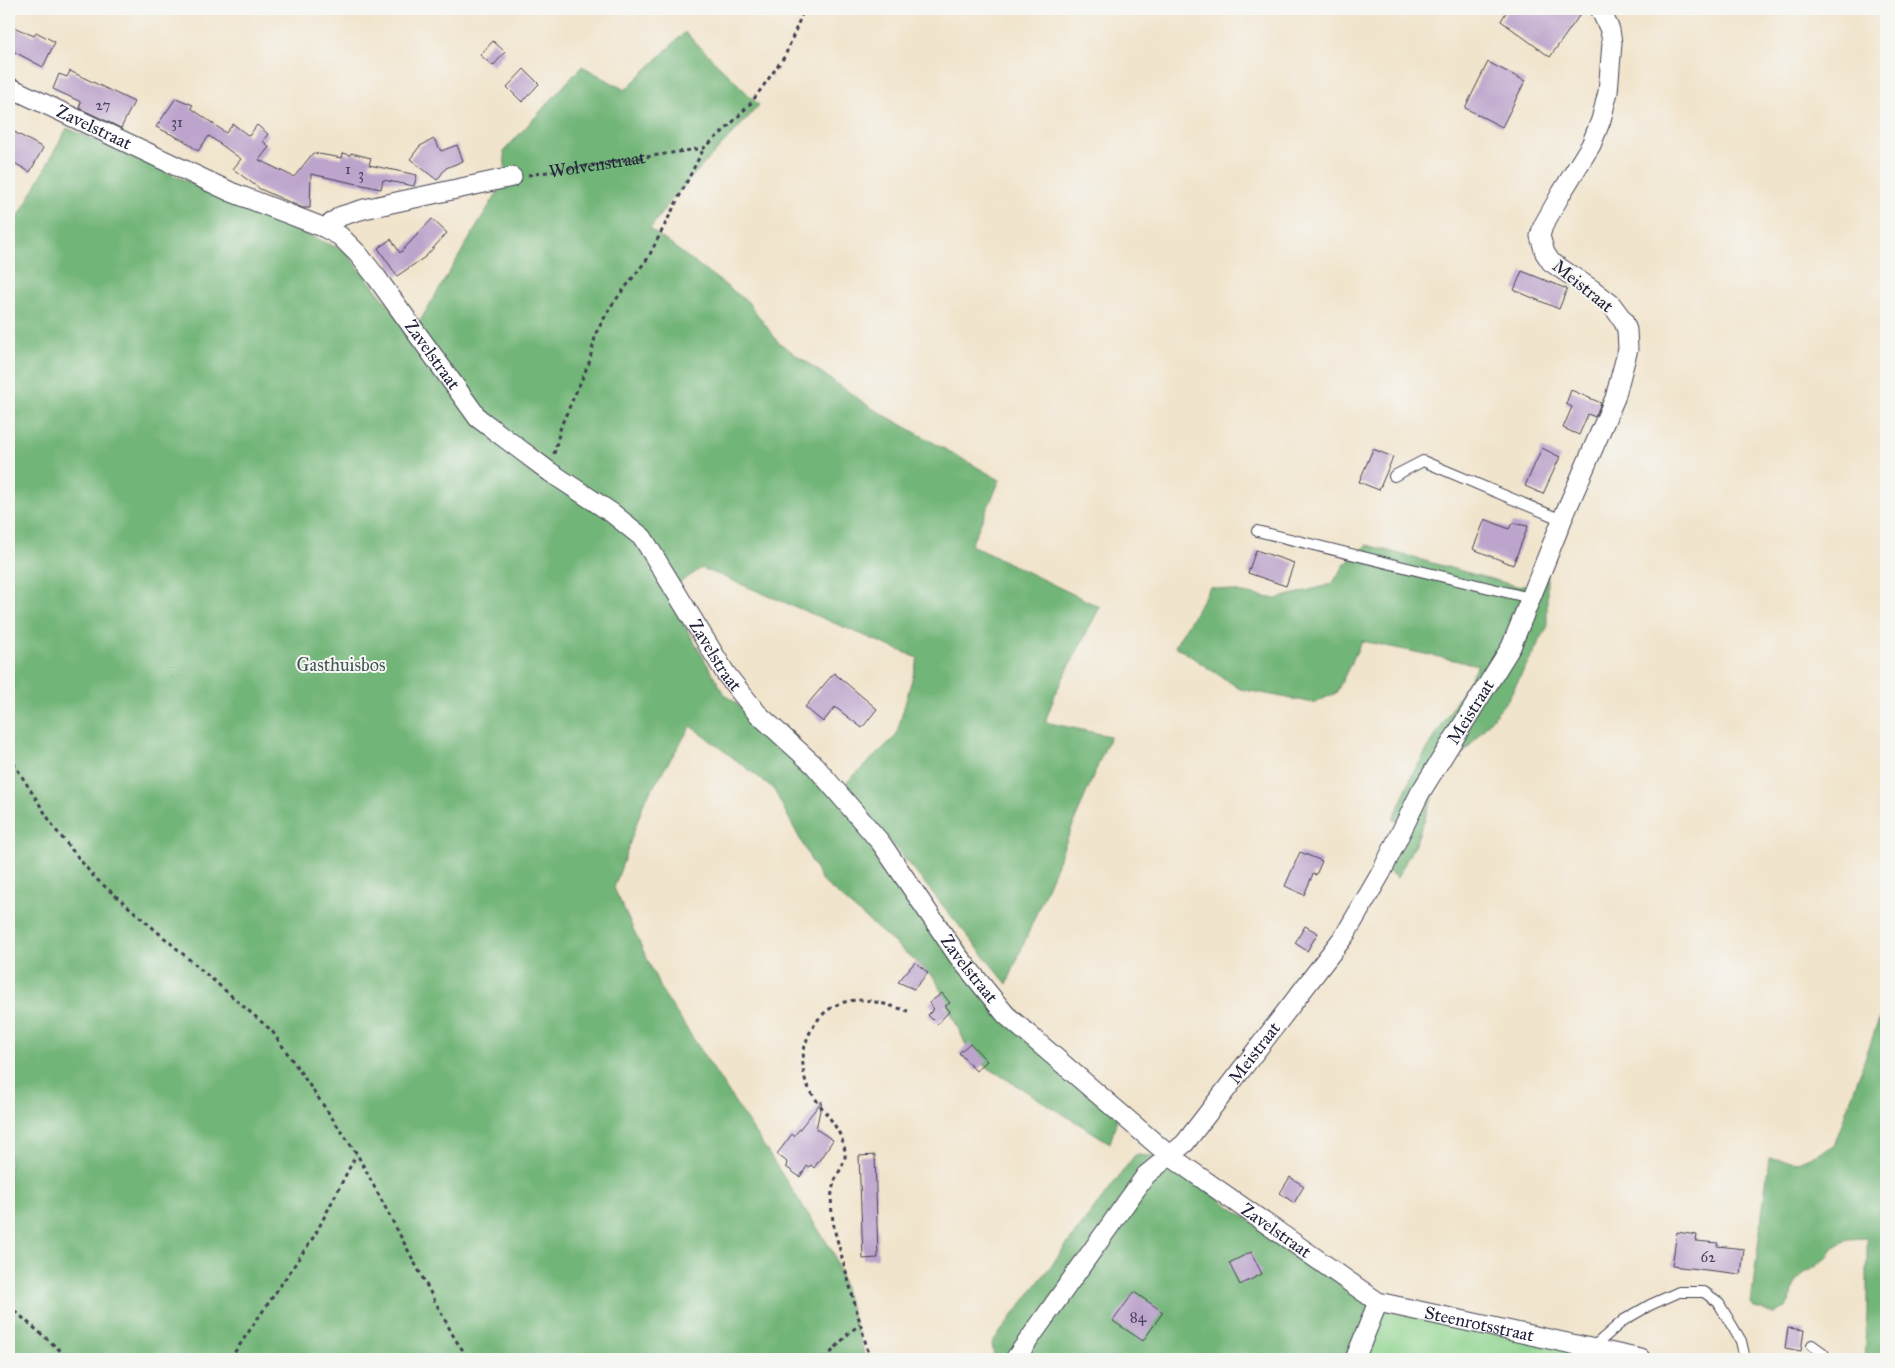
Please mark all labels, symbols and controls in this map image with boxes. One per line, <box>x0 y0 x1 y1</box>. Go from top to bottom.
house number: 27 <box>96 96 111 114</box>
street label: Zavelstraat <box>53 100 136 155</box>
house number: 31 <box>171 113 183 131</box>
street label: Wolvenstraat <box>548 146 647 183</box>
house number: 1 <box>345 160 351 178</box>
house number: 3 <box>358 165 364 183</box>
street label: Meistraat <box>1548 255 1618 318</box>
street label: Zavelstraat <box>400 316 465 394</box>
street label: Zavelstraat <box>684 616 747 696</box>
park label: Gasthuisbos <box>296 654 386 676</box>
street label: Meistraat <box>1442 675 1499 748</box>
street label: Zavelstraat <box>936 931 1003 1008</box>
street label: Meistraat <box>1224 1017 1285 1088</box>
street label: Zavelstraat <box>1237 1198 1316 1263</box>
house number: 62 <box>1700 1248 1716 1266</box>
street label: Steenrotsstraat <box>1422 1301 1537 1347</box>
house number: 84 <box>1130 1308 1147 1326</box>

